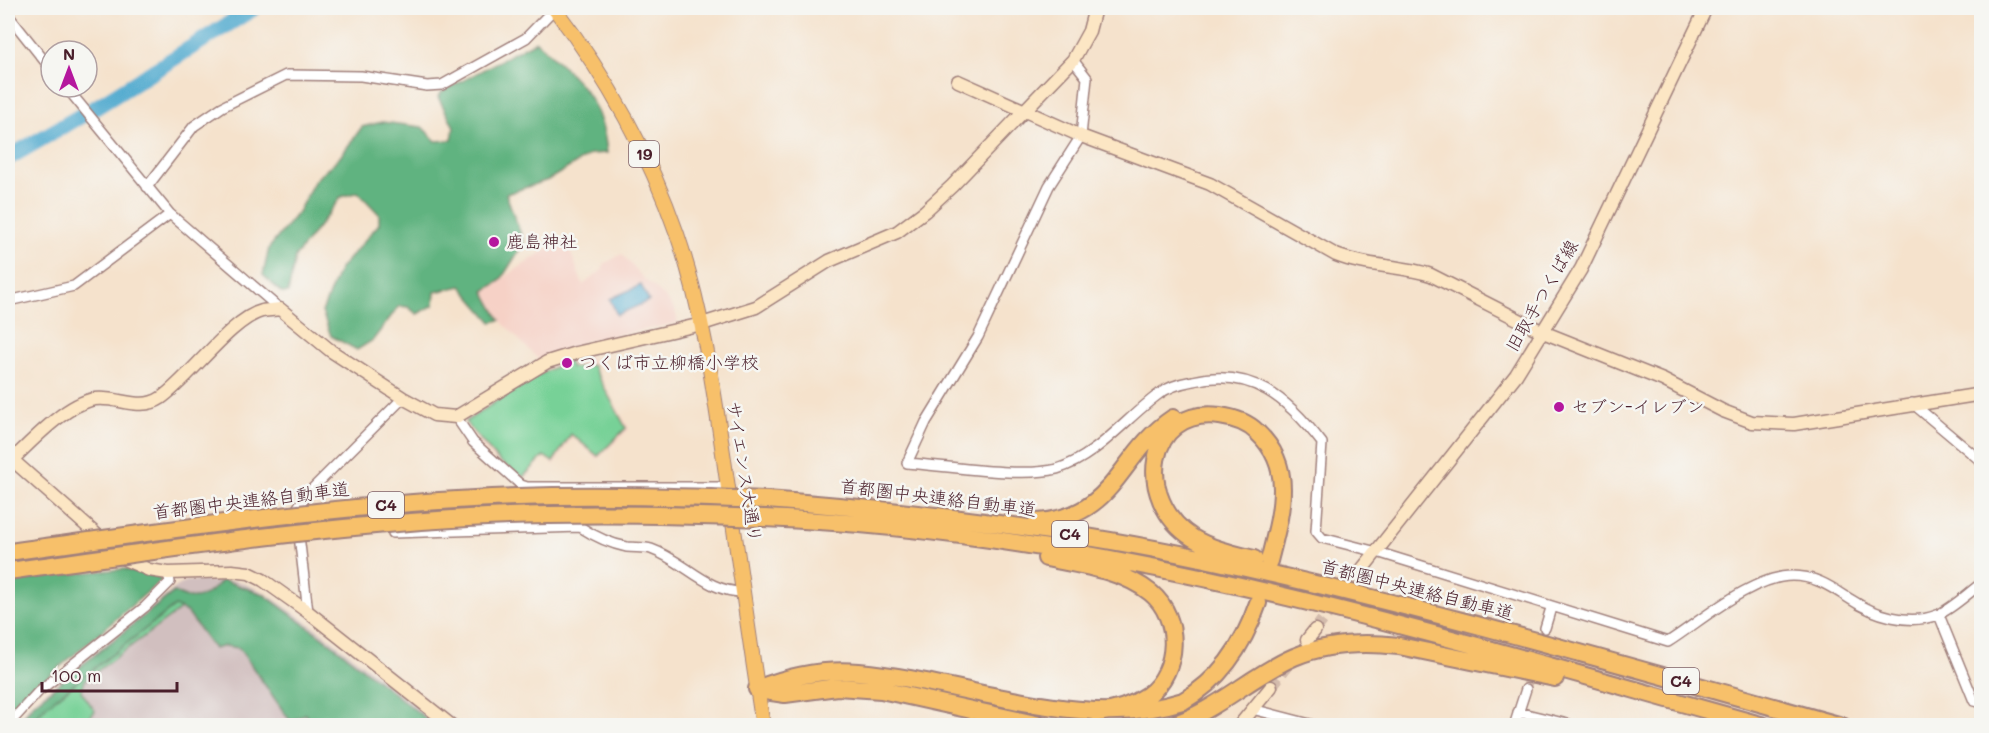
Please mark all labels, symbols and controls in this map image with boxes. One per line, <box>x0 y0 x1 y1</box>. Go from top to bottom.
north arrow <box>39 39 99 99</box>
text: N <box>63 43 75 64</box>
road number: 19 <box>629 141 659 167</box>
place label: 鹿島神社 <box>506 229 578 253</box>
marker: 鹿島神社 <box>487 235 501 249</box>
street label: 旧取手つくば線 <box>1499 235 1583 356</box>
place label: つくば市立柳橋小学校 <box>579 350 759 374</box>
marker: つくば市立柳橋小学校 <box>560 356 574 370</box>
place label: セブン-イレブン <box>1571 394 1705 418</box>
street label: サイエンス大通り <box>722 399 768 544</box>
marker: セブン-イレブン <box>1552 400 1566 414</box>
street label: 首都圏中央連絡自動車道 <box>838 473 1038 521</box>
street label: 首都圏中央連絡自動車道 <box>151 476 351 524</box>
road number: C4 <box>368 492 404 518</box>
road number: C4 <box>1052 521 1088 547</box>
street label: 首都圏中央連絡自動車道 <box>1318 553 1516 625</box>
scale bar <box>42 655 177 693</box>
text: 100 m <box>51 663 101 687</box>
road number: C4 <box>1663 668 1699 694</box>

